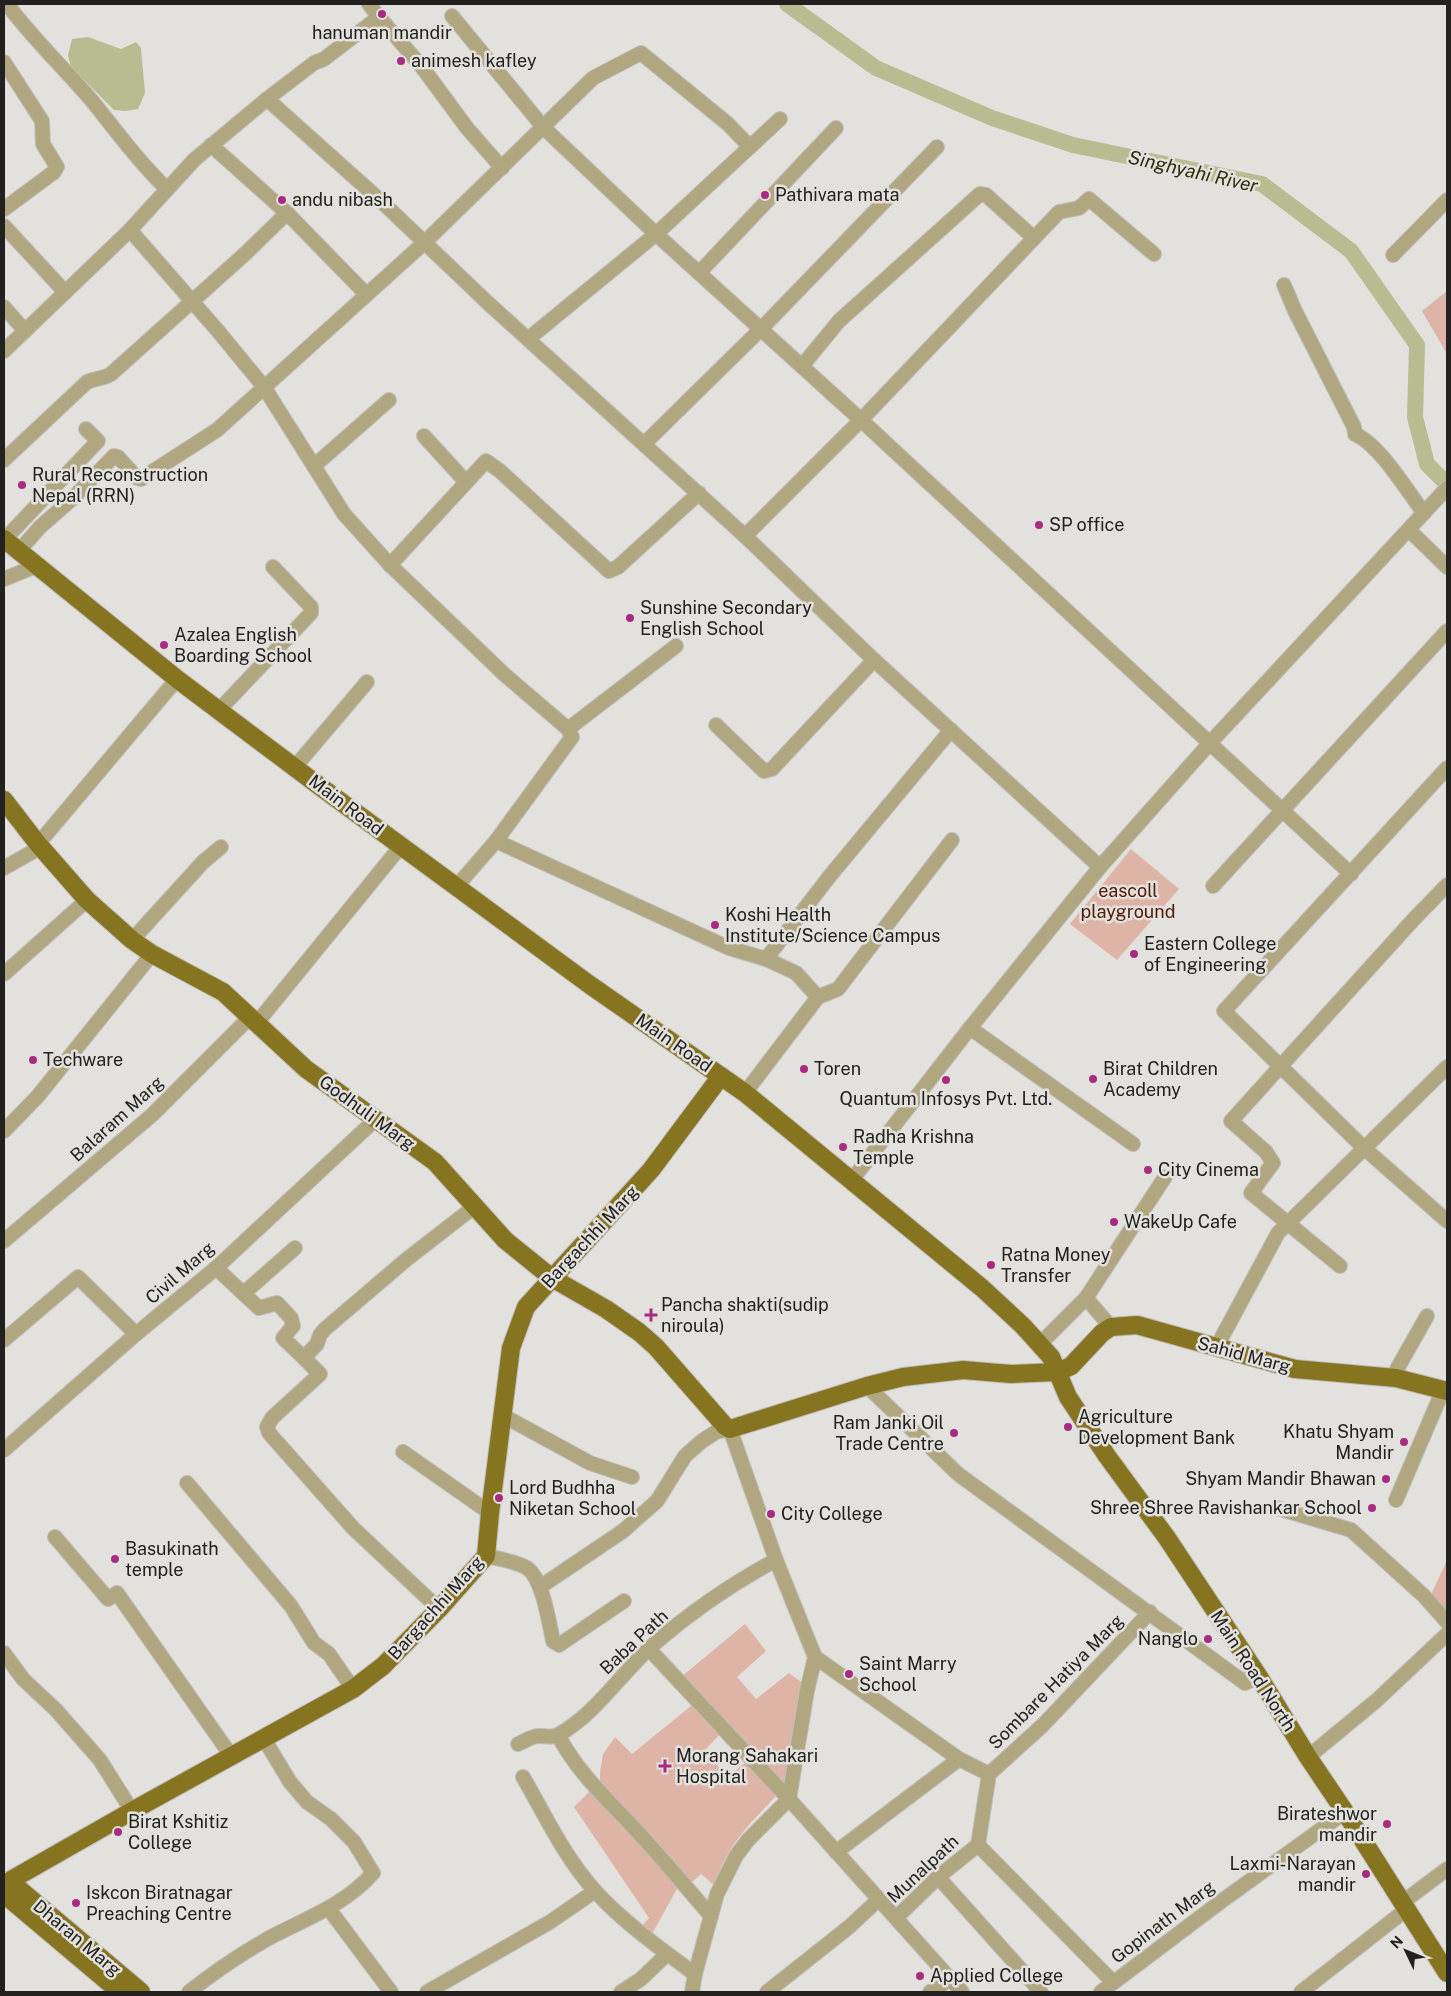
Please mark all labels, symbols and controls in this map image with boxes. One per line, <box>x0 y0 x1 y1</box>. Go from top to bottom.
marker: hanuman mandir <box>376 8 388 20</box>
place label: hanuman mandir <box>312 22 452 43</box>
place label: animesh kafley <box>411 50 537 71</box>
marker: animesh kafley <box>395 55 407 67</box>
water label: Singhyahi River <box>1126 145 1261 197</box>
place label: Pathivara mata <box>775 184 900 205</box>
place label: andu nibash <box>292 189 393 210</box>
marker: Pathivara mata <box>759 189 771 201</box>
marker: andu nibash <box>276 194 288 206</box>
place label: Rural Reconstruction Nepal (RRN) <box>32 464 208 506</box>
marker: Rural Reconstruction Nepal (RRN) <box>16 479 28 491</box>
place label: SP office <box>1049 514 1125 535</box>
marker: SP office <box>1033 519 1045 531</box>
place label: Sunshine Secondary English School <box>640 597 812 639</box>
marker: Sunshine Secondary English School <box>624 612 636 624</box>
place label: Azalea English Boarding School <box>174 624 312 666</box>
marker: Azalea English Boarding School <box>158 639 170 651</box>
street label: Main Road <box>305 770 388 839</box>
park label: eascoll playground <box>1080 880 1176 922</box>
place label: Koshi Health Institute/Science Campus <box>725 904 940 946</box>
marker: Koshi Health Institute/Science Campus <box>709 919 721 931</box>
place label: Eastern College of Engineering <box>1144 933 1277 975</box>
marker: Eastern College of Engineering <box>1128 948 1140 960</box>
street label: Main Road <box>632 1009 716 1076</box>
place label: Techware <box>43 1049 123 1070</box>
marker: Techware <box>27 1054 39 1066</box>
place label: Toren <box>814 1058 861 1079</box>
place label: Birat Children Academy <box>1103 1058 1218 1100</box>
marker: Toren <box>798 1063 810 1075</box>
street label: Balaram Marg <box>66 1071 167 1166</box>
street label: Godhuli Marg <box>315 1071 419 1154</box>
marker: Birat Children Academy <box>1087 1073 1099 1085</box>
marker: Quantum Infosys Pvt. Ltd. <box>940 1074 952 1086</box>
place label: Quantum Infosys Pvt. Ltd. <box>840 1088 1052 1109</box>
place label: Radha Krishna Temple <box>853 1126 974 1168</box>
marker: Radha Krishna Temple <box>837 1141 849 1153</box>
place label: City Cinema <box>1158 1159 1259 1180</box>
marker: City Cinema <box>1142 1164 1154 1176</box>
street label: Bargachhi Marg <box>537 1181 643 1292</box>
place label: WakeUp Cafe <box>1124 1211 1237 1232</box>
marker: WakeUp Cafe <box>1108 1216 1120 1228</box>
street label: Civil Marg <box>141 1237 218 1308</box>
place label: Ratna Money Transfer <box>1001 1244 1111 1286</box>
marker: Ratna Money Transfer <box>985 1259 997 1271</box>
place label: Pancha shakti(sudip niroula) <box>661 1294 829 1336</box>
marker: Pancha shakti(sudip niroula) <box>645 1309 657 1321</box>
street label: Sahid Marg <box>1195 1332 1293 1377</box>
place label: Agriculture Development Bank <box>1078 1406 1235 1448</box>
place label: Ram Janki Oil Trade Centre <box>833 1412 944 1454</box>
marker: Agriculture Development Bank <box>1062 1421 1074 1433</box>
place label: Khatu Shyam Mandir <box>1283 1421 1394 1463</box>
marker: Ram Janki Oil Trade Centre <box>948 1427 960 1439</box>
marker: Khatu Shyam Mandir <box>1398 1436 1410 1448</box>
place label: Shyam Mandir Bhawan <box>1185 1468 1376 1489</box>
marker: Shyam Mandir Bhawan <box>1380 1473 1392 1485</box>
place label: Lord Budhha Niketan School <box>509 1477 636 1519</box>
marker: Lord Budhha Niketan School <box>493 1492 505 1504</box>
place label: Shree Shree Ravishankar School <box>1090 1497 1362 1518</box>
marker: Shree Shree Ravishankar School <box>1366 1502 1378 1514</box>
place label: City College <box>781 1503 883 1524</box>
marker: City College <box>765 1508 777 1520</box>
place label: Basukinath temple <box>125 1538 219 1580</box>
street label: Bargachhi Marg <box>383 1551 488 1664</box>
marker: Basukinath temple <box>109 1553 121 1565</box>
street label: Baba Path <box>595 1605 672 1678</box>
street label: Main Road North <box>1207 1606 1300 1735</box>
street label: Sombare Hatiya Marg <box>984 1610 1127 1753</box>
place label: Nanglo <box>1138 1628 1198 1649</box>
marker: Nanglo <box>1202 1633 1214 1645</box>
place label: Saint Marry School <box>859 1653 957 1695</box>
marker: Saint Marry School <box>843 1668 855 1680</box>
place label: Morang Sahakari Hospital <box>676 1745 818 1787</box>
marker: Morang Sahakari Hospital <box>658 1759 672 1773</box>
place label: Birateshwor mandir <box>1277 1803 1377 1845</box>
place label: Birat Kshitiz College <box>128 1811 228 1853</box>
marker: Birateshwor mandir <box>1381 1818 1393 1830</box>
marker: Birat Kshitiz College <box>112 1826 124 1838</box>
street label: Munalpath <box>883 1830 963 1907</box>
place label: Laxmi-Narayan mandir <box>1230 1853 1356 1895</box>
marker: Laxmi-Narayan mandir <box>1360 1868 1372 1880</box>
street label: Gopinath Marg <box>1107 1876 1219 1967</box>
place label: Iskcon Biratnagar Preaching Centre <box>86 1882 233 1924</box>
street label: Dharan Marg <box>29 1895 125 1980</box>
marker: Iskcon Biratnagar Preaching Centre <box>70 1897 82 1909</box>
north arrow <box>1381 1926 1431 1976</box>
text: N <box>1387 1933 1406 1952</box>
place label: Applied College <box>930 1965 1063 1986</box>
marker: Applied College <box>914 1970 926 1982</box>

